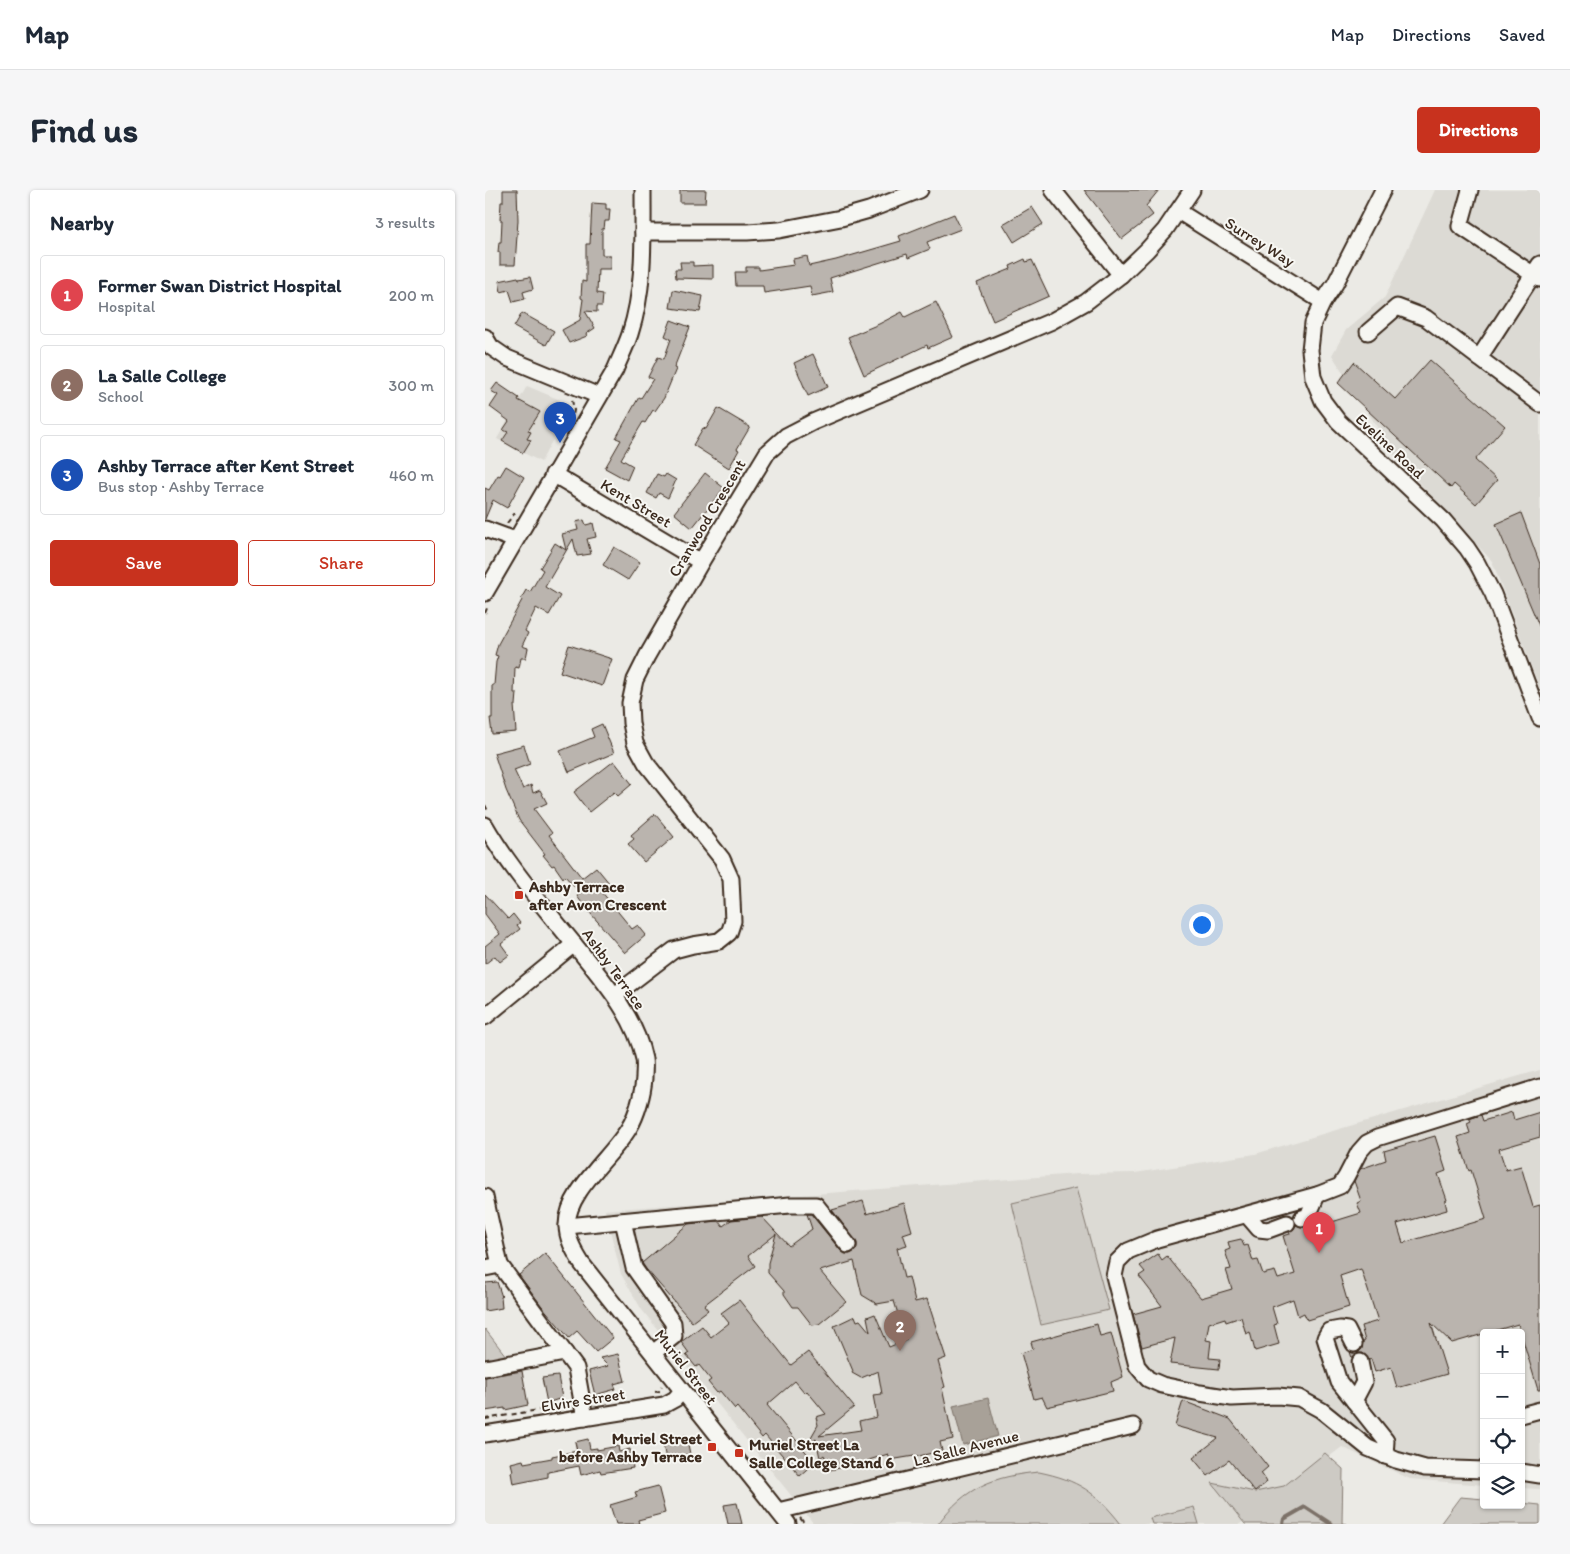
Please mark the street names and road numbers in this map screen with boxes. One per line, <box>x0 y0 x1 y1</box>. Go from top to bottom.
street label: Surrey Way <box>1222 213 1299 271</box>
street label: Eveline Road <box>1352 409 1428 483</box>
street label: Cranwood Crescent <box>664 456 750 580</box>
street label: Kent Street <box>597 475 675 531</box>
street label: Ashby Terrace <box>578 925 650 1013</box>
street label: Muriel Street <box>651 1326 721 1408</box>
street label: Elvire Street <box>540 1384 626 1416</box>
street label: La Salle Avenue <box>911 1426 1021 1470</box>

